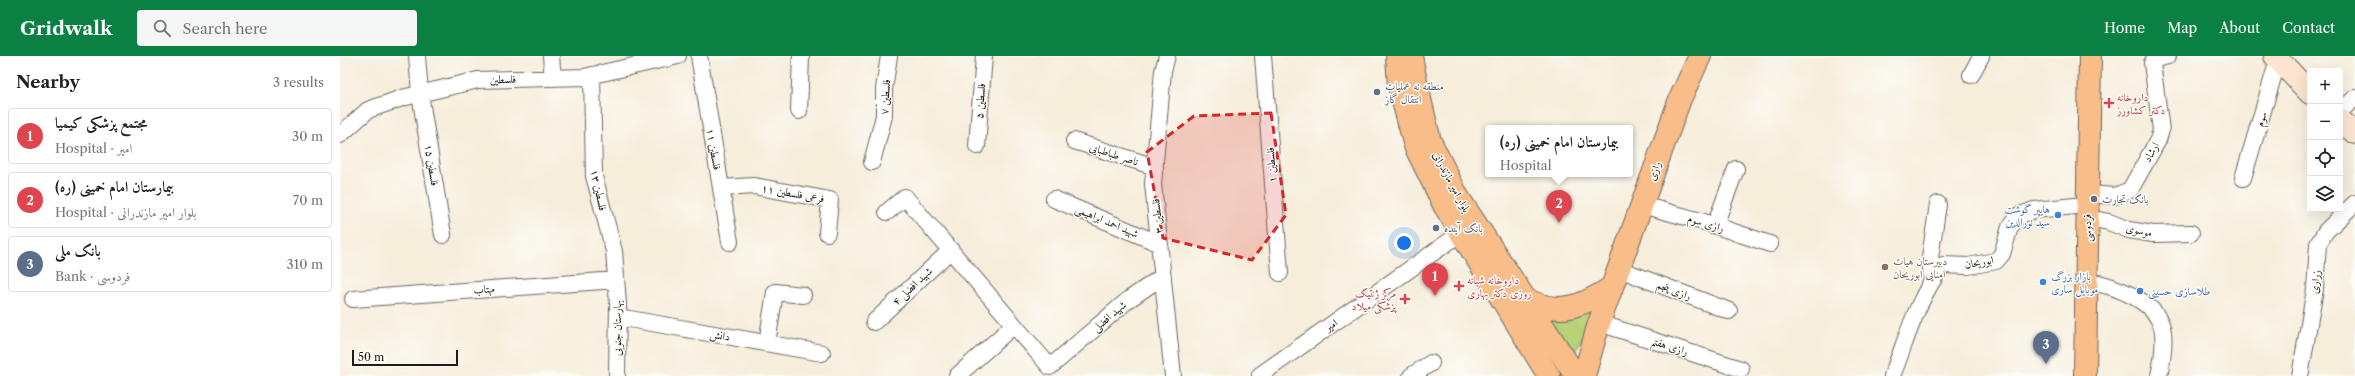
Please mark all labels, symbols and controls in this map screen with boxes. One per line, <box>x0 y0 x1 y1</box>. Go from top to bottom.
search box <box>137 10 417 46</box>
text: Gridwalk <box>20 17 113 40</box>
icon: search <box>151 17 173 39</box>
text: Search here <box>183 19 268 38</box>
text: Home <box>2104 19 2145 37</box>
text: Map <box>2167 19 2197 37</box>
text: About <box>2219 19 2260 37</box>
text: Contact <box>2282 19 2335 37</box>
map controls <box>2307 68 2343 212</box>
button: + <box>2307 68 2343 104</box>
text: Nearby <box>16 72 80 92</box>
street label: فلسطین <box>490 72 516 86</box>
text: 3 results <box>273 74 324 90</box>
street label: فلسطین ۷ <box>877 79 893 115</box>
place label: منطقه نه عملیات انتقال گاز <box>1384 79 1444 106</box>
street label: فلسطین ۵ <box>972 83 988 119</box>
marker: منطقه نه عملیات انتقال گاز <box>1372 87 1382 97</box>
place label: داروخانه دکتر کشاورز <box>2116 90 2165 117</box>
marker: داروخانه دکتر کشاورز <box>2104 98 2114 108</box>
button: − <box>2307 104 2343 140</box>
street label: سوم <box>2252 110 2273 129</box>
text: مجتمع پزشکی کیمیا <box>55 113 147 132</box>
popup <box>1485 125 1633 177</box>
street label: فلسطین ۱۱ <box>703 127 725 171</box>
text: 1 <box>27 128 33 144</box>
text: 30 m <box>292 128 323 144</box>
text: بیمارستان امام خمینی (ره) <box>1500 132 1618 151</box>
text: Hospital · امیر <box>55 140 132 156</box>
street label: ناصر طباطبایی <box>1088 140 1140 169</box>
street label: ارشاد <box>2140 140 2162 164</box>
button: locate <box>2307 140 2343 176</box>
street label: فلسطین ۱۵ <box>422 143 442 187</box>
street label: فلسطین ۱ <box>1263 147 1279 183</box>
street label: بلوار امیر مازندرانی <box>1430 149 1474 215</box>
text: Hospital <box>1500 157 1552 173</box>
street label: رازی <box>1644 159 1664 183</box>
street label: فلسطین ۱۳ <box>588 168 610 212</box>
button: layers <box>2307 176 2343 212</box>
text: بیمارستان امام خمینی (ره) <box>55 177 173 196</box>
street label: فرعی فلسطین ۱۱ <box>760 181 826 206</box>
pin: 2 <box>1546 190 1572 223</box>
text: 2 <box>26 192 34 208</box>
text: 70 m <box>293 192 323 208</box>
place label: بانک تجارت <box>2102 192 2148 206</box>
marker: بانک تجارت <box>2089 194 2099 204</box>
street label: فلسطین ۳ <box>1148 198 1166 234</box>
street label: شهید احمد ابراهیمی <box>1072 201 1141 243</box>
place label: هایپر گوشت سید نورالدین <box>2004 202 2050 229</box>
text: Hospital · بلوار امیر مازندرانی <box>55 204 196 220</box>
marker: هایپر گوشت سید نورالدین <box>2053 210 2063 220</box>
street label: رازی سوم <box>1685 211 1726 238</box>
street label: فردوسی <box>2080 214 2095 242</box>
street label: موسوی <box>2125 220 2153 240</box>
place label: بانک آینده <box>1444 221 1483 235</box>
marker: بانک آینده <box>1431 223 1441 233</box>
your location <box>1394 233 1414 253</box>
text: بانک ملی <box>55 241 101 260</box>
street label: ابوریحان <box>1963 253 1995 271</box>
place label: دبیرستان هیات امنایی ابوریحان <box>1893 254 1947 282</box>
text: 3 <box>26 256 34 272</box>
text: 310 m <box>287 256 323 272</box>
marker: دبیرستان هیات امنایی ابوریحان <box>1880 262 1890 272</box>
pin: 1 <box>1422 263 1448 296</box>
street label: شهید افضلی ۴ <box>889 264 937 310</box>
text: Bank · فردوسی <box>55 268 130 284</box>
place label: بازار بزرگ موبایل ساری <box>2051 269 2098 298</box>
street label: زراری <box>2307 269 2323 295</box>
place label: داروخانه شبانه روزی دکتر بهاری <box>1467 273 1532 301</box>
street label: رازی پنجم <box>1653 277 1693 307</box>
marker: بازار بزرگ موبایل ساری <box>2038 277 2048 287</box>
street label: مهتاب <box>473 281 495 298</box>
marker: داروخانه شبانه روزی دکتر بهاری <box>1454 281 1464 291</box>
place label: طلاسازی حسینی <box>2148 284 2210 300</box>
place label: مرکز ژنتیک پزشکی میلاد <box>1352 286 1397 314</box>
marker: طلاسازی حسینی <box>2135 286 2145 296</box>
marker: مرکز ژنتیک پزشکی میلاد <box>1399 293 1411 305</box>
street label: شهید افضلی <box>1089 297 1130 336</box>
street label: بهارستان جنوبی <box>610 300 625 356</box>
street label: امیر <box>1321 316 1340 335</box>
street label: دانش <box>709 326 731 345</box>
pin: 3 <box>2033 331 2059 364</box>
street label: رازی هفتم <box>1649 334 1690 362</box>
scale bar <box>352 348 458 367</box>
text: 50 m <box>358 350 384 364</box>

